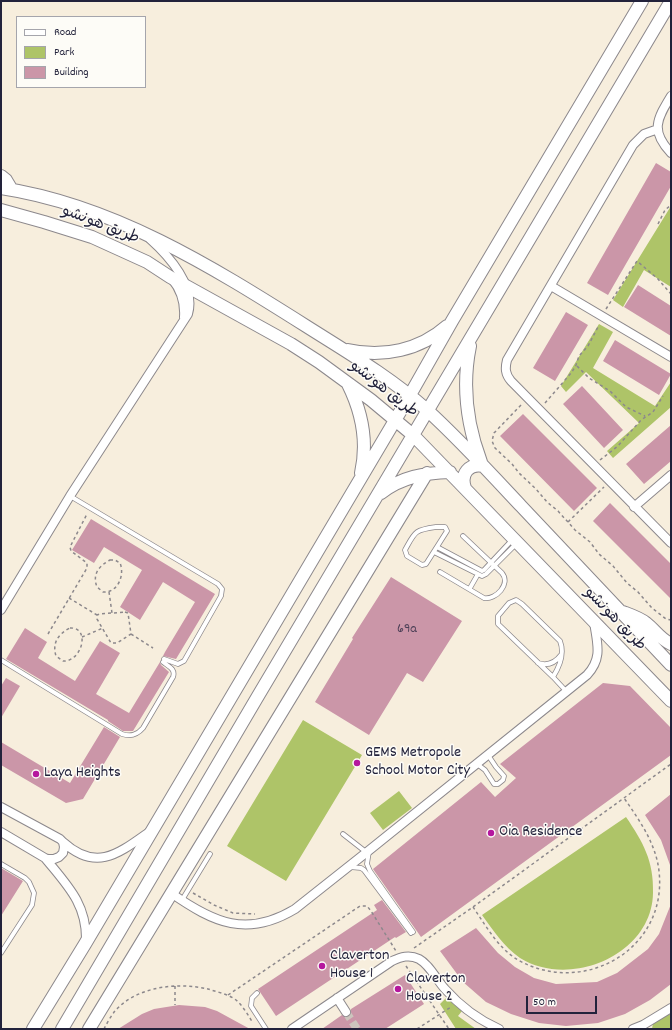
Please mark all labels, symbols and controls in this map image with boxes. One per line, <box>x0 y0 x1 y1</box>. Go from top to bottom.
legend <box>16 16 146 88</box>
text: Road <box>54 24 76 41</box>
text: Park <box>54 44 74 61</box>
text: Building <box>54 64 89 81</box>
street label: طريق هونشو <box>59 202 141 250</box>
street label: طريق هونشو <box>345 357 421 423</box>
street label: طريق هونشو <box>579 584 649 656</box>
house number: 69a <box>397 622 417 638</box>
place label: GEMS Metropole School Motor City <box>365 744 470 782</box>
marker: GEMS Metropole School Motor City <box>352 758 362 768</box>
place label: Laya Heights <box>44 764 121 784</box>
marker: Laya Heights <box>31 769 41 779</box>
place label: Oia Residence <box>499 823 582 843</box>
marker: Oia Residence <box>486 828 496 838</box>
place label: Claverton House 1 <box>330 947 389 985</box>
marker: Claverton House 1 <box>317 961 327 971</box>
place label: Claverton House 2 <box>406 970 465 1008</box>
marker: Claverton House 2 <box>393 984 403 994</box>
scale bar <box>528 988 599 1014</box>
text: 50 m <box>533 994 556 1011</box>

